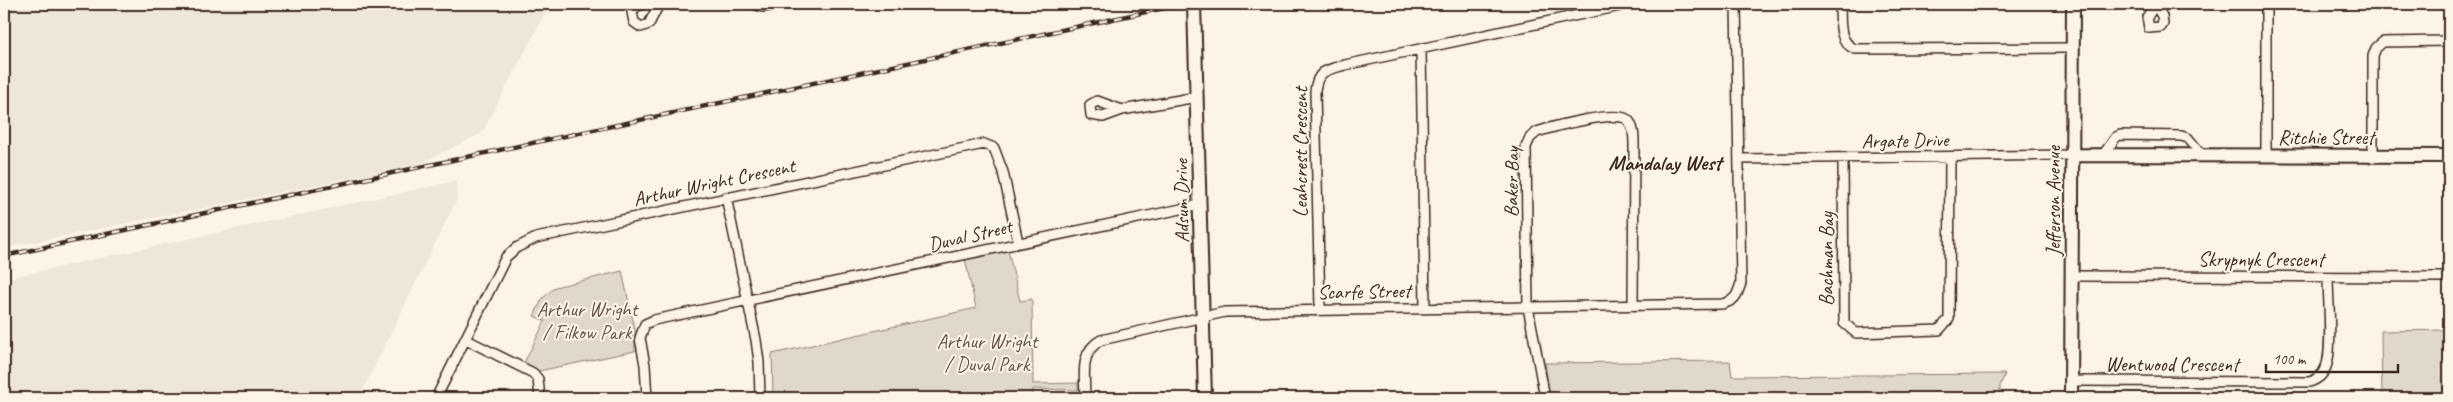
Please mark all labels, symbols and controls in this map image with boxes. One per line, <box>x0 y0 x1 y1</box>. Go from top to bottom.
street label: Leahcrest Crescent <box>1288 84 1313 217</box>
street label: Ritchie Street <box>2278 125 2377 150</box>
street label: Argate Drive <box>1861 127 1950 154</box>
street label: Baker Bay <box>1498 145 1525 217</box>
street label: Jefferson Avenue <box>2041 145 2066 257</box>
district label: Mandalay West <box>1609 150 1724 176</box>
street label: Arthur Wright Crescent <box>631 153 799 212</box>
street label: Adsum Drive <box>1168 157 1195 243</box>
street label: Bachman Bay <box>1814 211 1839 306</box>
street label: Duval Street <box>926 213 1017 257</box>
street label: Skrypnyk Crescent <box>2198 247 2327 272</box>
street label: Scarfe Street <box>1317 278 1414 305</box>
park label: Arthur Wright / Filkow Park <box>537 297 640 345</box>
park label: Arthur Wright / Duval Park <box>937 329 1040 377</box>
scale bar <box>2266 342 2398 374</box>
text: 100 m <box>2273 350 2307 369</box>
street label: Wentwood Crescent <box>2105 352 2242 377</box>

